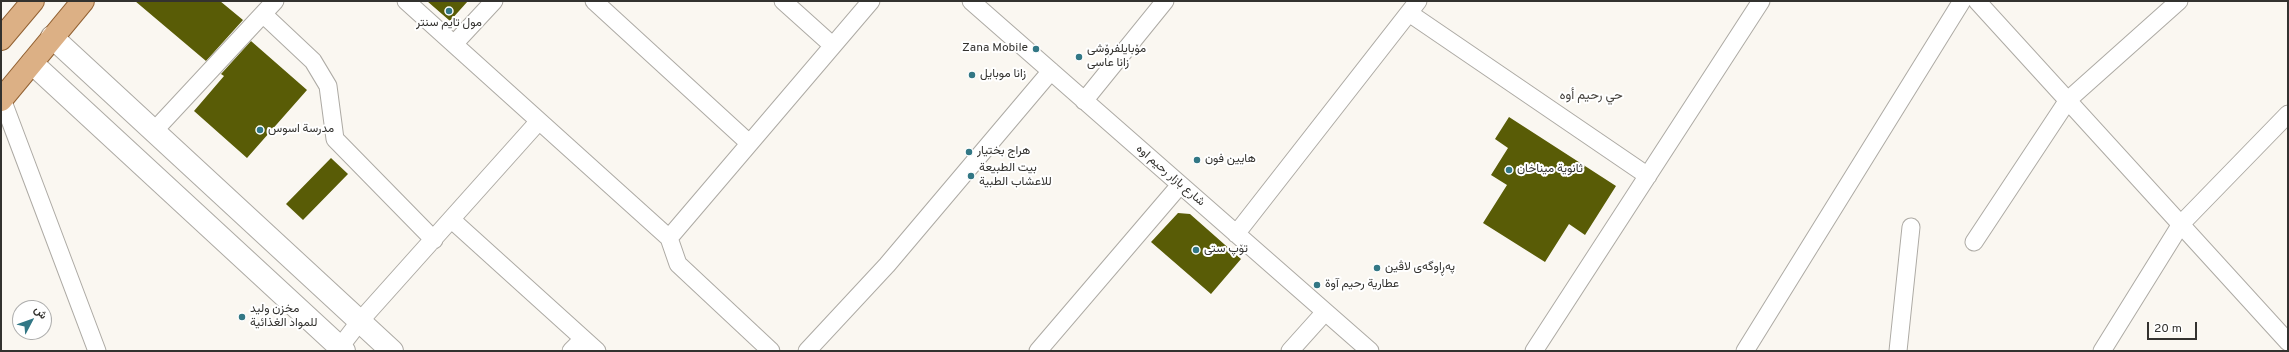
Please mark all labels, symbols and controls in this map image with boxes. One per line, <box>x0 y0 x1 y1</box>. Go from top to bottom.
marker: مول تايم سنتر <box>444 6 454 16</box>
place label: مول تايم سنتر <box>416 17 482 31</box>
place label: Zana Mobile <box>962 42 1028 56</box>
place label: مۆبایلفرۆشی زانا عاسی <box>1087 43 1146 71</box>
marker: Zana Mobile <box>1031 44 1041 54</box>
marker: مۆبایلفرۆشی زانا عاسی <box>1074 52 1084 62</box>
place label: زانا موبايل <box>980 68 1026 82</box>
marker: زانا موبايل <box>967 70 977 80</box>
district label: حي رحيم أوه <box>1559 88 1623 104</box>
place label: مدرسة اسوس <box>268 123 334 137</box>
marker: مدرسة اسوس <box>255 125 265 135</box>
street label: شارع بازار رحيم اوه <box>1133 142 1207 210</box>
place label: هراج بختيار <box>977 145 1030 159</box>
marker: هراج بختيار <box>964 147 974 157</box>
place label: هايين فون <box>1205 153 1256 167</box>
marker: هايين فون <box>1192 155 1202 165</box>
place label: بيت الطبيعة للاعشاب الطبية <box>979 162 1052 190</box>
place label: ثانوية ميناخان <box>1517 163 1583 177</box>
marker: ثانوية ميناخان <box>1504 165 1514 175</box>
marker: بيت الطبيعة للاعشاب الطبية <box>966 171 976 181</box>
place label: تۆپ ستی <box>1204 243 1248 257</box>
marker: تۆپ ستی <box>1191 245 1201 255</box>
place label: پەڕاوگەی لاڤین <box>1385 261 1455 275</box>
marker: پەڕاوگەی لاڤین <box>1372 263 1382 273</box>
place label: عطارية رحيم آوة <box>1325 278 1399 292</box>
marker: عطارية رحيم آوة <box>1312 280 1322 290</box>
north arrow <box>12 300 52 340</box>
text: ش <box>31 303 50 322</box>
place label: مخزن وليد للمواد الغذائية <box>250 303 317 331</box>
marker: مخزن وليد للمواد الغذائية <box>237 312 247 322</box>
scale bar <box>2149 314 2199 340</box>
text: 20 m <box>2154 321 2182 337</box>

